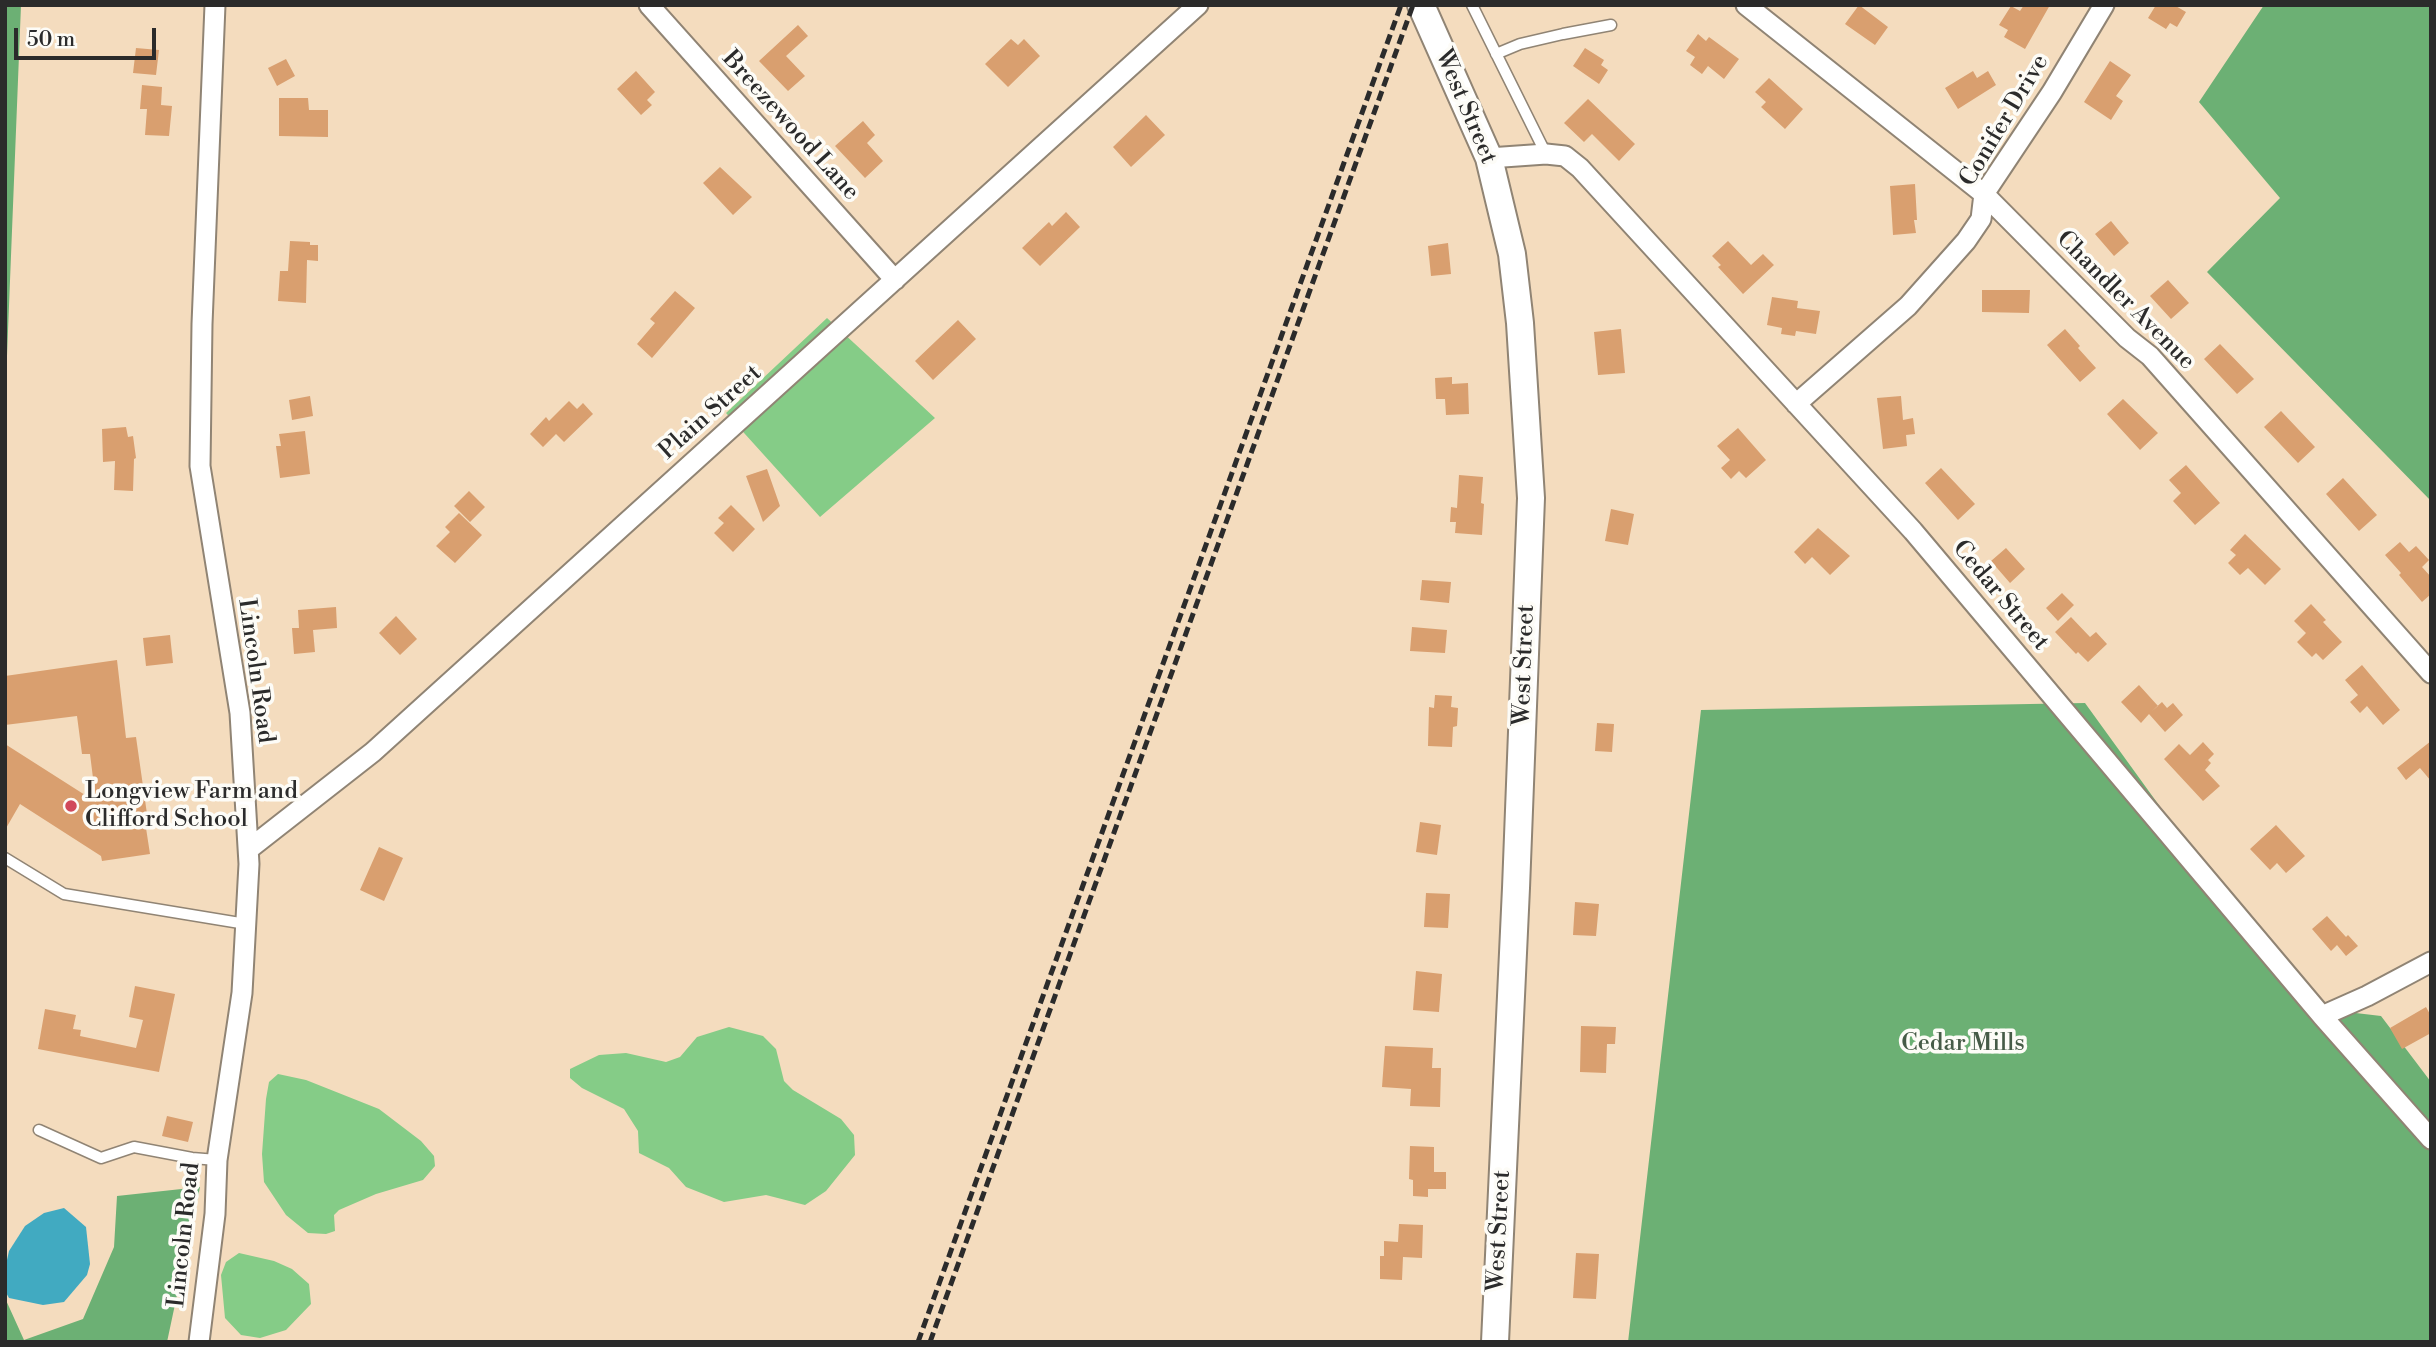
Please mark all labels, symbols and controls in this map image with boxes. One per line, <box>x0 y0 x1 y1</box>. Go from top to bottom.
scale bar <box>18 14 159 58</box>
text: 50 m <box>27 27 75 53</box>
street label: Breezewood Lane <box>715 45 865 207</box>
street label: West Street <box>1428 45 1502 169</box>
street label: Conifer Drive <box>1954 50 2056 192</box>
street label: Chandler Avenue <box>2050 226 2200 376</box>
street label: Plain Street <box>654 359 768 467</box>
street label: Cedar Street <box>1946 535 2054 657</box>
street label: Lincoln Road <box>231 597 279 745</box>
street label: West Street <box>1508 604 1542 726</box>
place label: Longview Farm and Clifford School <box>85 778 298 834</box>
marker: Longview Farm and Clifford School <box>63 798 79 814</box>
park label: Cedar Mills <box>1901 1030 2025 1058</box>
street label: Lincoln Road <box>163 1161 207 1309</box>
street label: West Street <box>1482 1169 1518 1293</box>

